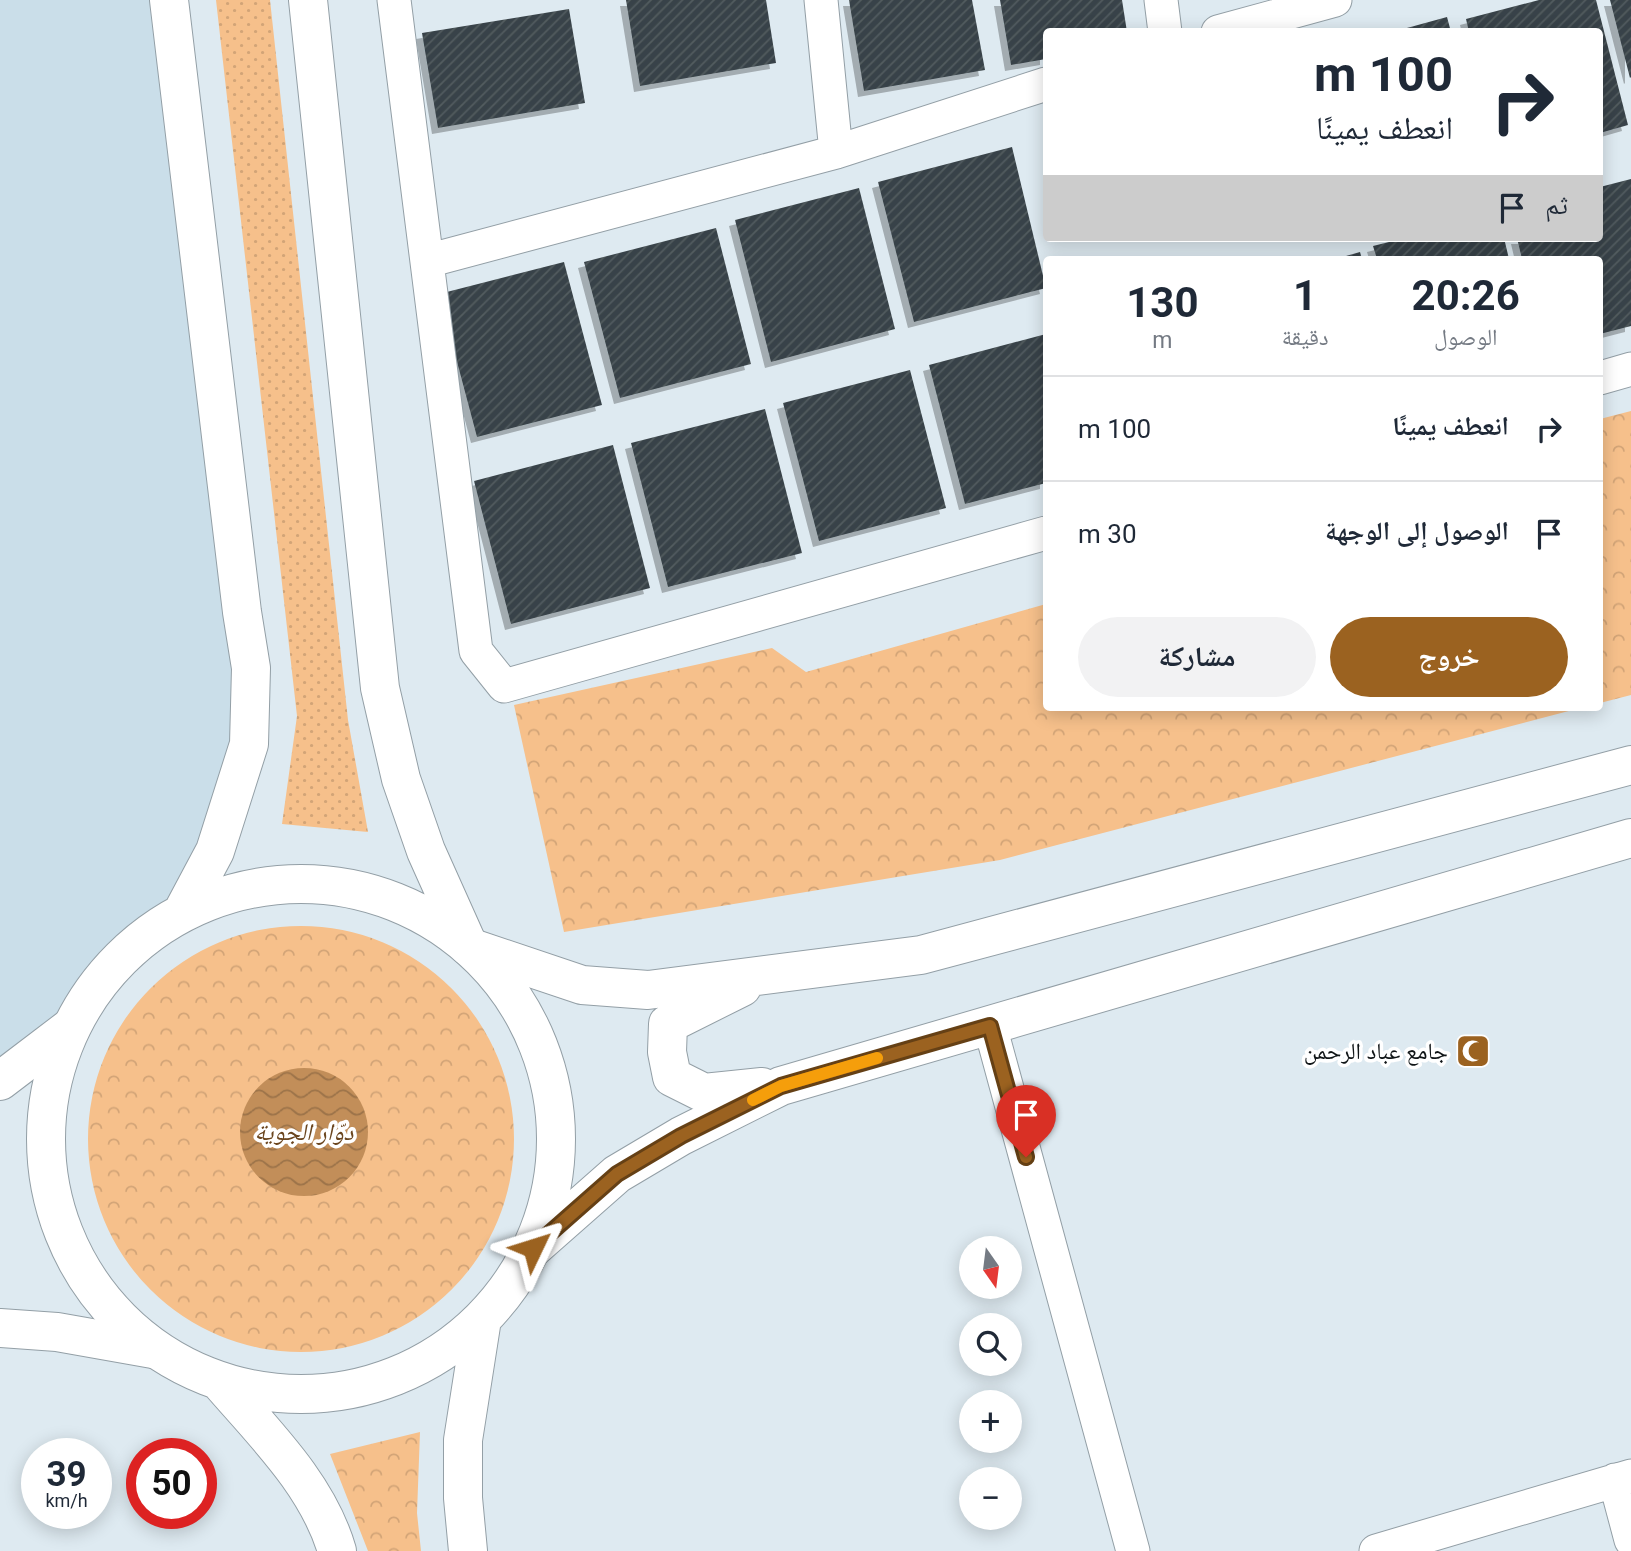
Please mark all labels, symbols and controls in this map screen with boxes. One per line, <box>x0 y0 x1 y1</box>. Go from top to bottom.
text: 100 m <box>1314 46 1453 103</box>
icon: right <box>1477 56 1568 147</box>
text: انعطف يمينًا <box>1316 109 1453 147</box>
icon: arrive <box>1493 189 1531 227</box>
text: ثم <box>1545 190 1568 220</box>
text: 1 <box>1293 271 1317 320</box>
text: 20:26 <box>1412 271 1520 320</box>
text: 130 <box>1126 278 1198 327</box>
text: دقيقة <box>1282 324 1328 351</box>
text: الوصول <box>1434 324 1498 351</box>
text: m <box>1152 327 1172 354</box>
icon: right <box>1530 410 1568 448</box>
text: انعطف يمينًا <box>1392 411 1509 441</box>
text: 100 m <box>1078 414 1151 444</box>
icon: arrive <box>1530 515 1568 553</box>
text: الوصول إلى الوجهة <box>1325 516 1509 546</box>
text: 30 m <box>1078 519 1137 549</box>
button: مشاركة <box>1078 617 1316 697</box>
button: خروج <box>1330 617 1568 697</box>
mosque icon: جامع عباد الرحمن <box>1454 1032 1492 1070</box>
place label: جامع عباد الرحمن <box>1304 1038 1448 1066</box>
pin <box>996 1085 1056 1157</box>
icon: arrive <box>1007 1096 1045 1134</box>
water label: دوّار الجوية <box>254 1118 354 1146</box>
position arrow <box>496 1211 570 1285</box>
north arrow <box>959 1236 1022 1298</box>
map controls <box>959 1236 1022 1530</box>
button: search <box>959 1313 1022 1376</box>
button: + <box>959 1390 1022 1453</box>
speed limit sign: 50 <box>126 1438 217 1529</box>
text: 39 <box>46 1454 87 1495</box>
button: − <box>959 1467 1022 1530</box>
text: km/h <box>45 1490 88 1511</box>

